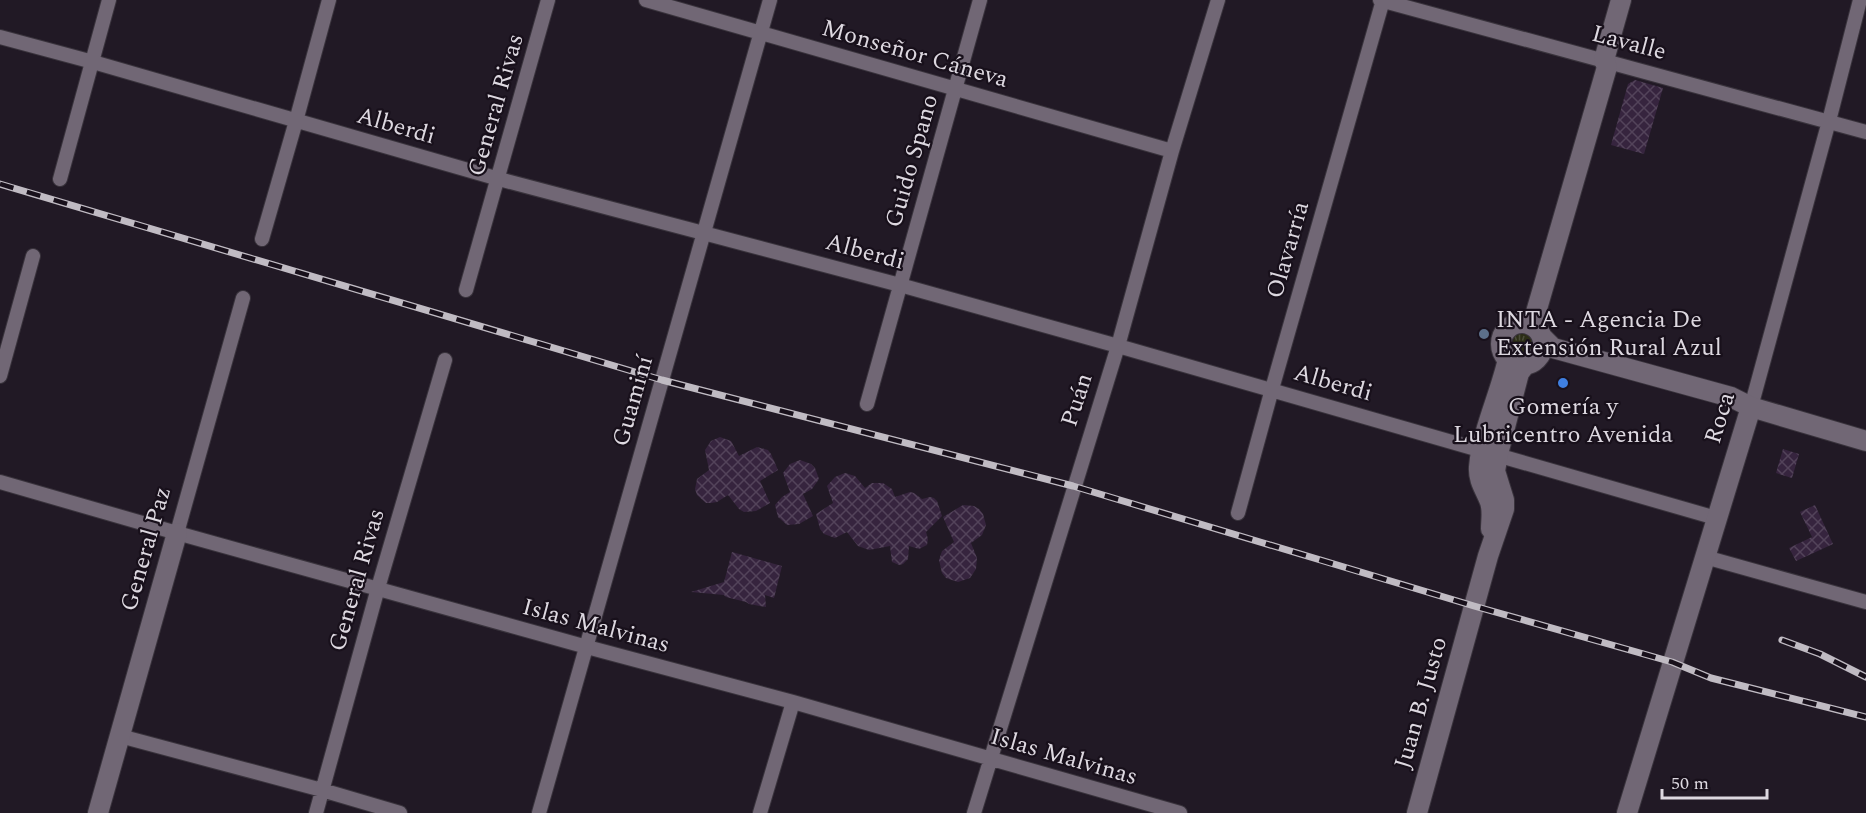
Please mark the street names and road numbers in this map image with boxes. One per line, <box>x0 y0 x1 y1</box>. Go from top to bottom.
street label: Monseñor Cáneva <box>818 10 1013 98</box>
street label: Lavalle <box>1588 16 1670 70</box>
street label: General Rivas <box>458 29 534 181</box>
street label: Guido Spano <box>876 90 948 232</box>
street label: Alberdi <box>352 98 440 154</box>
street label: Olavarría <box>1257 197 1319 303</box>
street label: Alberdi <box>821 224 909 280</box>
street label: Guaminí <box>603 350 664 451</box>
street label: Alberdi <box>1289 355 1377 411</box>
street label: Puán <box>1051 369 1103 431</box>
street label: Roca <box>1695 388 1745 448</box>
street label: General Paz <box>111 483 181 615</box>
street label: General Rivas <box>319 504 395 656</box>
street label: Islas Malvinas <box>518 589 674 663</box>
street label: Juan B. Justo <box>1385 633 1457 773</box>
street label: Islas Malvinas <box>986 719 1142 795</box>

